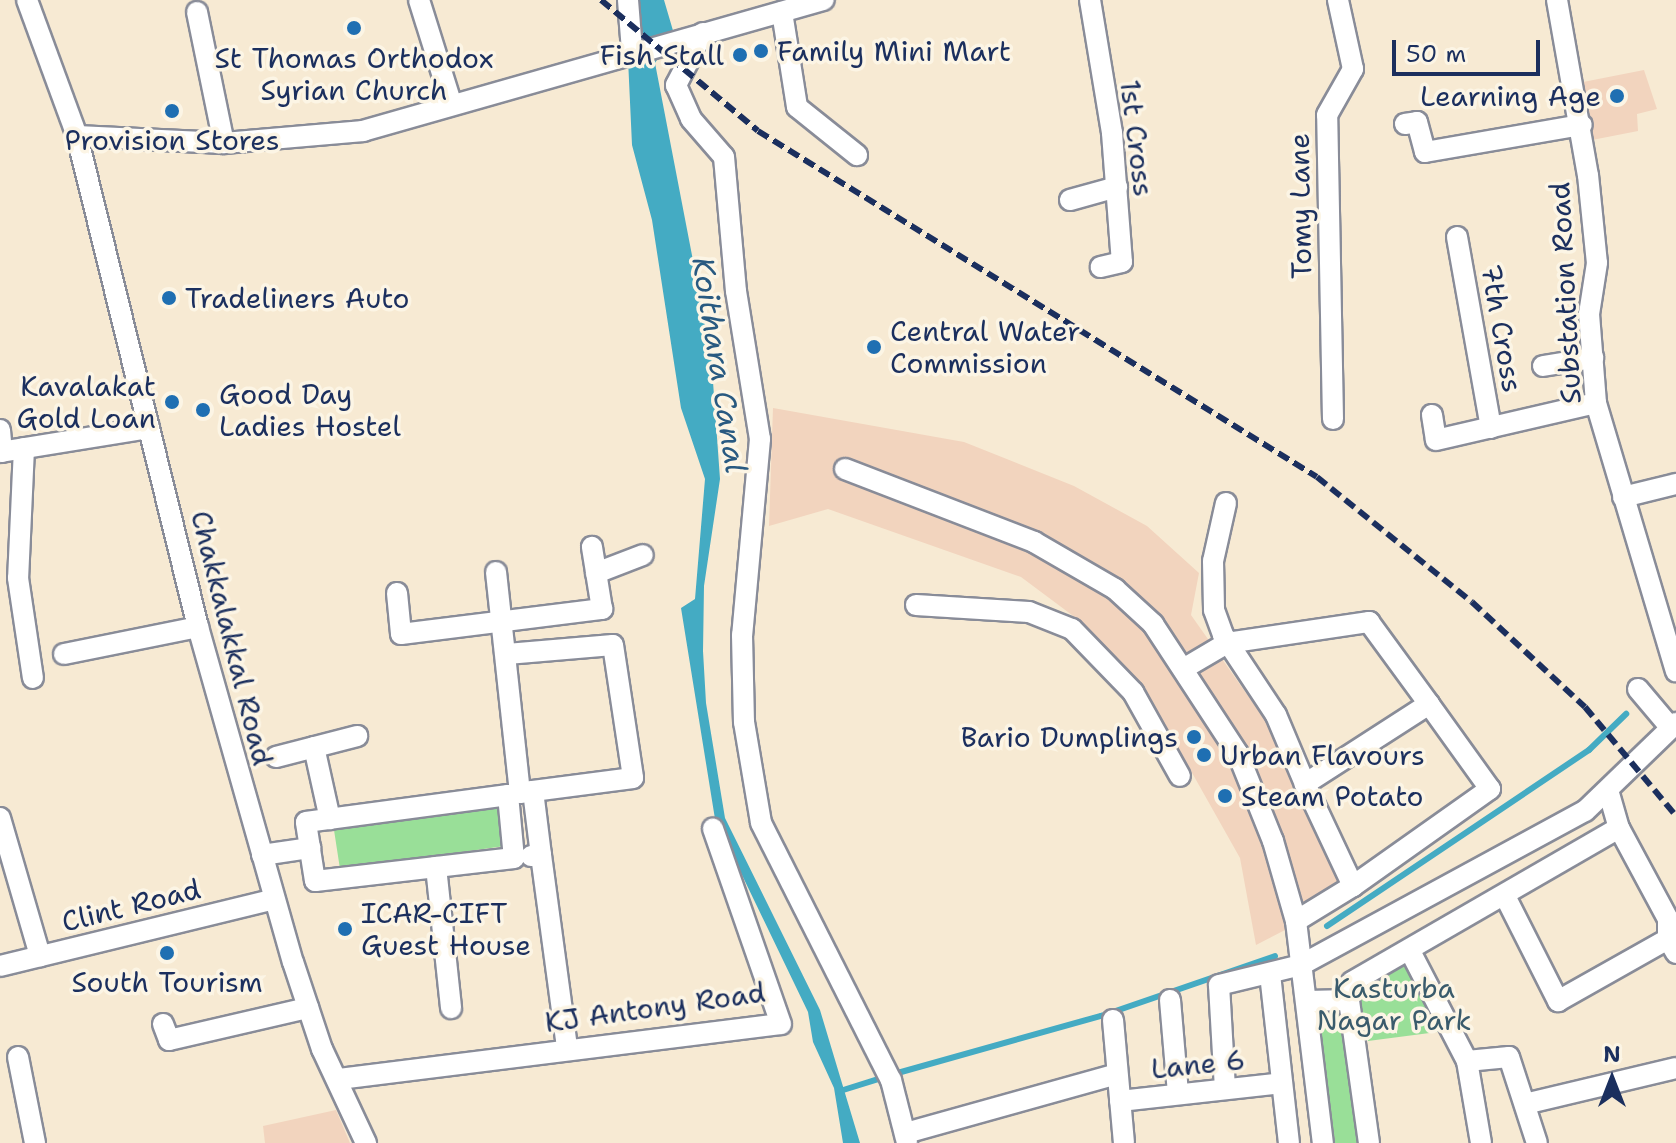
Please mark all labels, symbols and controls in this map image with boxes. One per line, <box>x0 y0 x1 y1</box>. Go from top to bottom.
marker: St Thomas Orthodox Syrian Church <box>345 19 363 37</box>
scale bar <box>1396 24 1544 74</box>
place label: Family Mini Mart <box>777 34 1011 68</box>
place label: Fish Stall <box>600 38 724 72</box>
text: 50 m <box>1406 38 1466 70</box>
place label: St Thomas Orthodox Syrian Church <box>214 41 494 107</box>
marker: Family Mini Mart <box>752 42 770 60</box>
marker: Fish Stall <box>731 46 749 64</box>
street label: 1st Cross <box>1113 78 1161 198</box>
place label: Learning Age <box>1420 79 1601 113</box>
marker: Learning Age <box>1608 87 1626 105</box>
marker: Provision Stores <box>163 102 181 120</box>
place label: Provision Stores <box>64 123 280 157</box>
street label: Tomy Lane <box>1282 133 1318 279</box>
street label: Substation Road <box>1542 181 1588 405</box>
water label: Koithara Canal <box>684 254 754 476</box>
street label: 7th Cross <box>1474 261 1530 395</box>
place label: Tradeliners Auto <box>185 281 410 315</box>
marker: Tradeliners Auto <box>160 289 178 307</box>
place label: Central Water Commission <box>890 314 1080 380</box>
marker: Central Water Commission <box>865 338 883 356</box>
place label: Kavalakat Gold Loan <box>17 369 156 435</box>
place label: Good Day Ladies Hostel <box>219 377 401 443</box>
marker: Kavalakat Gold Loan <box>163 393 181 411</box>
marker: Good Day Ladies Hostel <box>194 401 212 419</box>
street label: Chakkalakkal Road <box>184 507 280 769</box>
place label: Bario Dumplings <box>961 720 1178 754</box>
marker: Bario Dumplings <box>1185 728 1203 746</box>
place label: Urban Flavours <box>1220 738 1425 772</box>
marker: Urban Flavours <box>1195 746 1213 764</box>
place label: Steam Potato <box>1241 779 1423 813</box>
marker: Steam Potato <box>1216 787 1234 805</box>
street label: Clint Road <box>58 872 204 938</box>
place label: ICAR-CIFT Guest House <box>361 896 531 962</box>
marker: ICAR-CIFT Guest House <box>336 920 354 938</box>
marker: South Tourism <box>158 944 176 962</box>
place label: South Tourism <box>71 965 263 999</box>
park label: Kasturba Nagar Park <box>1316 971 1472 1037</box>
street label: KJ Antony Road <box>543 975 767 1039</box>
north arrow <box>1572 1039 1652 1119</box>
text: N <box>1603 1040 1621 1069</box>
street label: Lane 6 <box>1149 1042 1247 1086</box>

